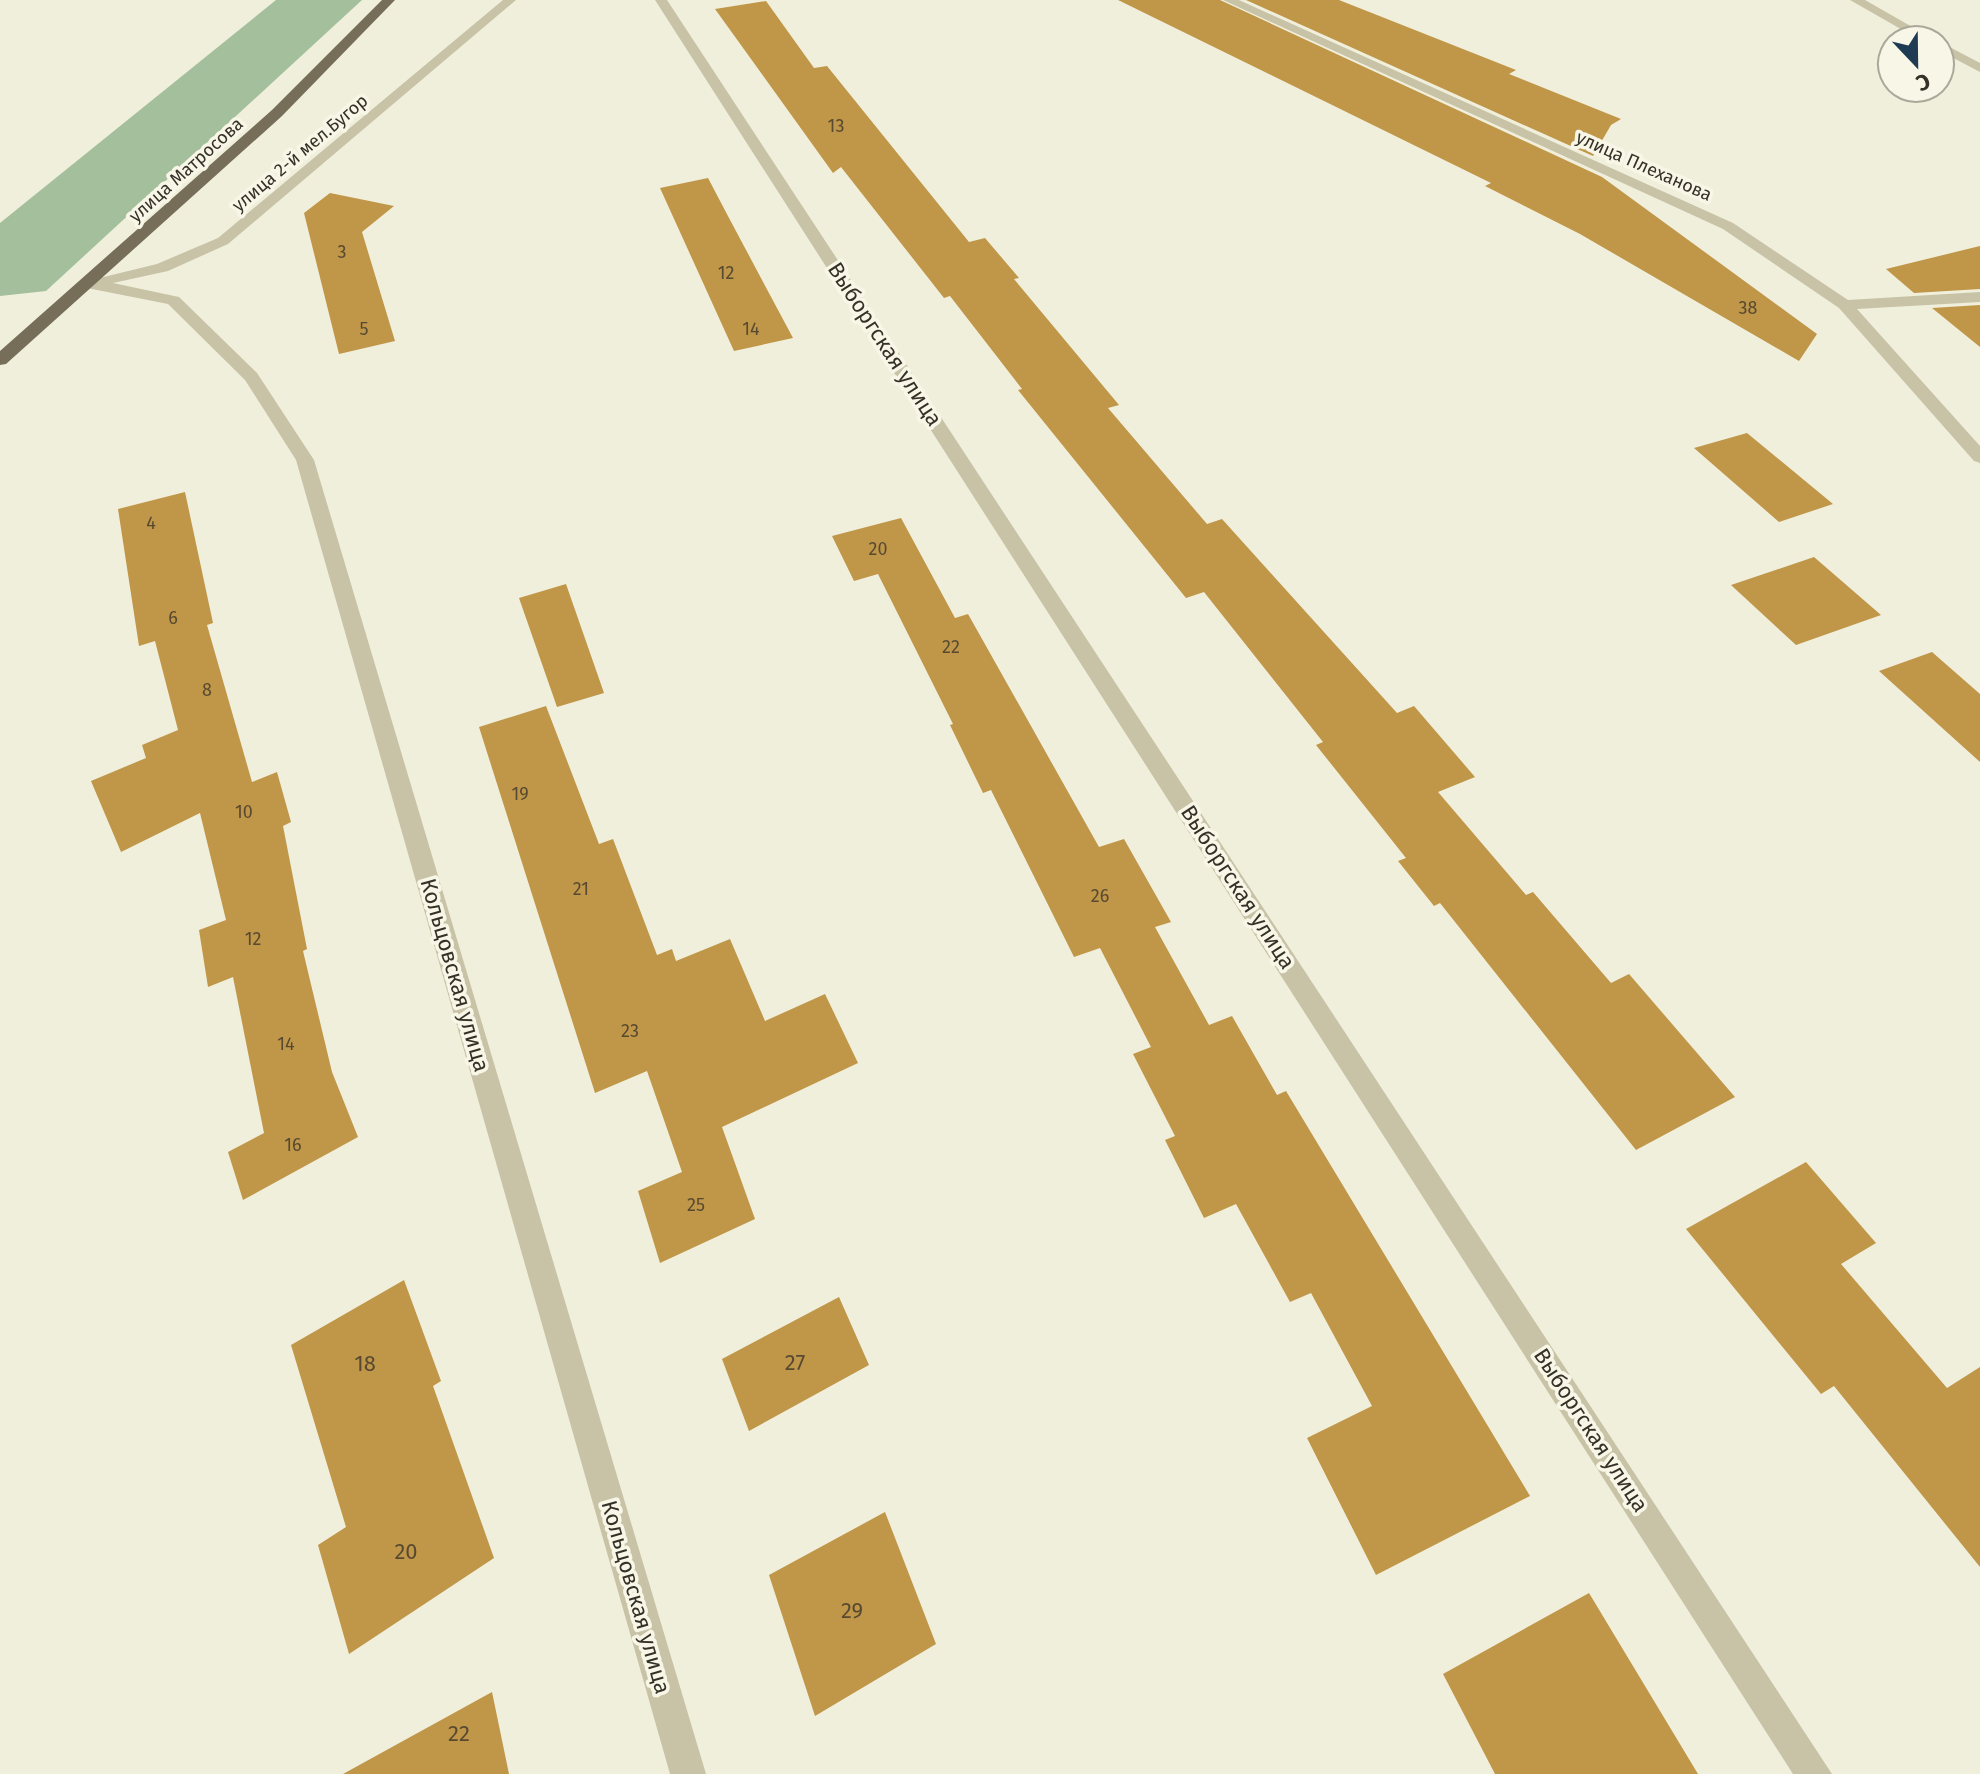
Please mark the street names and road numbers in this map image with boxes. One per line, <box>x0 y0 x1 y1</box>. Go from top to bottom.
street label: улица 2-й мел.Бугор <box>228 90 372 216</box>
street label: улица Матросова <box>124 113 248 227</box>
street label: улица Плеханова <box>1573 126 1715 206</box>
street label: Выборгская улица <box>822 257 948 431</box>
street label: Выборгская улица <box>1175 800 1301 974</box>
street label: Кольцовская улица <box>414 875 496 1075</box>
street label: Выборгская улица <box>1528 1343 1654 1517</box>
street label: Кольцовская улица <box>595 1497 677 1697</box>

